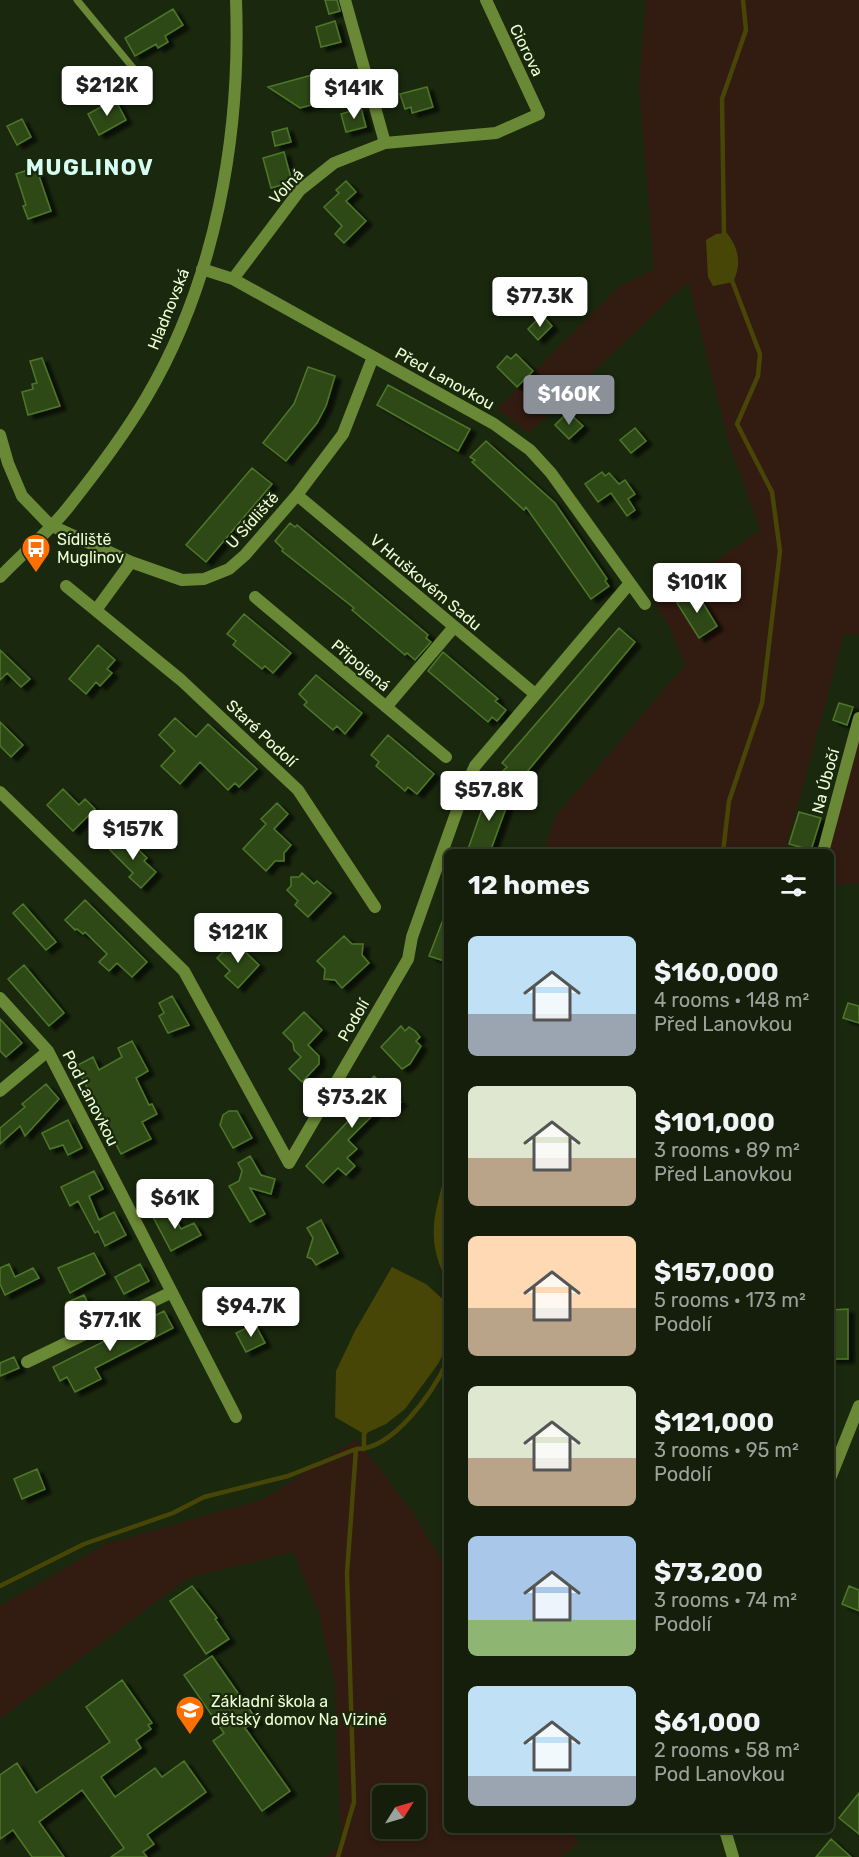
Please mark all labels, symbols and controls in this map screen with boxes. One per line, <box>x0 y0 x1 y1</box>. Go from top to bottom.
street label: Ciorova <box>506 21 547 80</box>
pin: $212K <box>65 66 149 117</box>
pin: $141K <box>312 69 396 120</box>
text: $212K <box>76 73 138 97</box>
text: $141K <box>324 76 384 100</box>
district label: MUGLINOV <box>26 154 154 181</box>
street label: Volná <box>265 165 307 208</box>
street label: Hladnovská <box>144 266 193 353</box>
pin: $77.3K <box>491 277 589 328</box>
text: $77.3K <box>506 284 574 308</box>
street label: Před Lanovkou <box>392 343 498 414</box>
pin: $160K <box>527 375 611 426</box>
text: $160K <box>537 382 601 406</box>
street label: U Sídliště <box>222 488 283 553</box>
place label: Sídliště Muglinov <box>57 530 124 567</box>
street label: V Hruškovém Sadu <box>366 530 485 635</box>
bus stop icon: Sídliště Muglinov <box>20 532 52 574</box>
pin: $101K <box>655 563 739 614</box>
text: $101K <box>667 570 727 594</box>
street label: Připojená <box>328 635 394 695</box>
street label: Staré Podolí <box>222 696 302 772</box>
street label: Na Úbočí <box>807 745 844 816</box>
pin: $57.8K <box>440 771 538 822</box>
text: $57.8K <box>455 778 524 802</box>
pin: $157K <box>91 810 175 861</box>
text: $157K <box>103 817 163 841</box>
icon: filters <box>777 869 810 902</box>
text: 12 homes <box>468 870 590 901</box>
pin: $121K <box>196 913 280 964</box>
text: $121K <box>208 920 268 944</box>
text: $160,000 <box>654 957 779 988</box>
icon: home <box>516 960 588 1032</box>
text: 4 rooms · 148 m² <box>654 988 809 1012</box>
street label: Podolí <box>334 995 374 1045</box>
text: Před Lanovkou <box>654 1012 792 1036</box>
street label: Pod Lanovkou <box>58 1047 123 1149</box>
pin: $73.2K <box>303 1078 401 1129</box>
text: $73.2K <box>317 1085 387 1109</box>
text: $101,000 <box>654 1107 775 1138</box>
icon: home <box>516 1110 588 1182</box>
text: 3 rooms · 89 m² <box>654 1138 800 1162</box>
text: Před Lanovkou <box>654 1162 792 1186</box>
pin: $61K <box>139 1179 211 1230</box>
text: $61K <box>150 1186 200 1210</box>
text: $157,000 <box>654 1257 775 1288</box>
icon: home <box>516 1260 588 1332</box>
pin: $94.7K <box>202 1287 300 1338</box>
text: 5 rooms · 173 m² <box>654 1288 806 1312</box>
text: $94.7K <box>216 1294 286 1318</box>
pin: $77.1K <box>61 1301 159 1352</box>
text: $77.1K <box>79 1308 141 1332</box>
text: Podolí <box>654 1312 711 1336</box>
text: $121,000 <box>654 1407 774 1438</box>
icon: home <box>516 1410 588 1482</box>
text: 3 rooms · 95 m² <box>654 1438 799 1462</box>
text: Podolí <box>654 1462 711 1486</box>
text: $73,200 <box>654 1557 763 1588</box>
icon: home <box>516 1560 588 1632</box>
text: 3 rooms · 74 m² <box>654 1588 797 1612</box>
text: Podolí <box>654 1612 711 1636</box>
place label: Základní škola a dětský domov Na Vizině <box>211 1692 387 1729</box>
school or university icon: Základní škola a dětský domov Na Vizině <box>174 1694 206 1736</box>
text: $61,000 <box>654 1707 761 1738</box>
icon: home <box>516 1710 588 1782</box>
text: 2 rooms · 58 m² <box>654 1738 800 1762</box>
text: Pod Lanovkou <box>654 1762 785 1786</box>
north arrow <box>372 1785 426 1839</box>
map controls <box>372 1785 426 1839</box>

